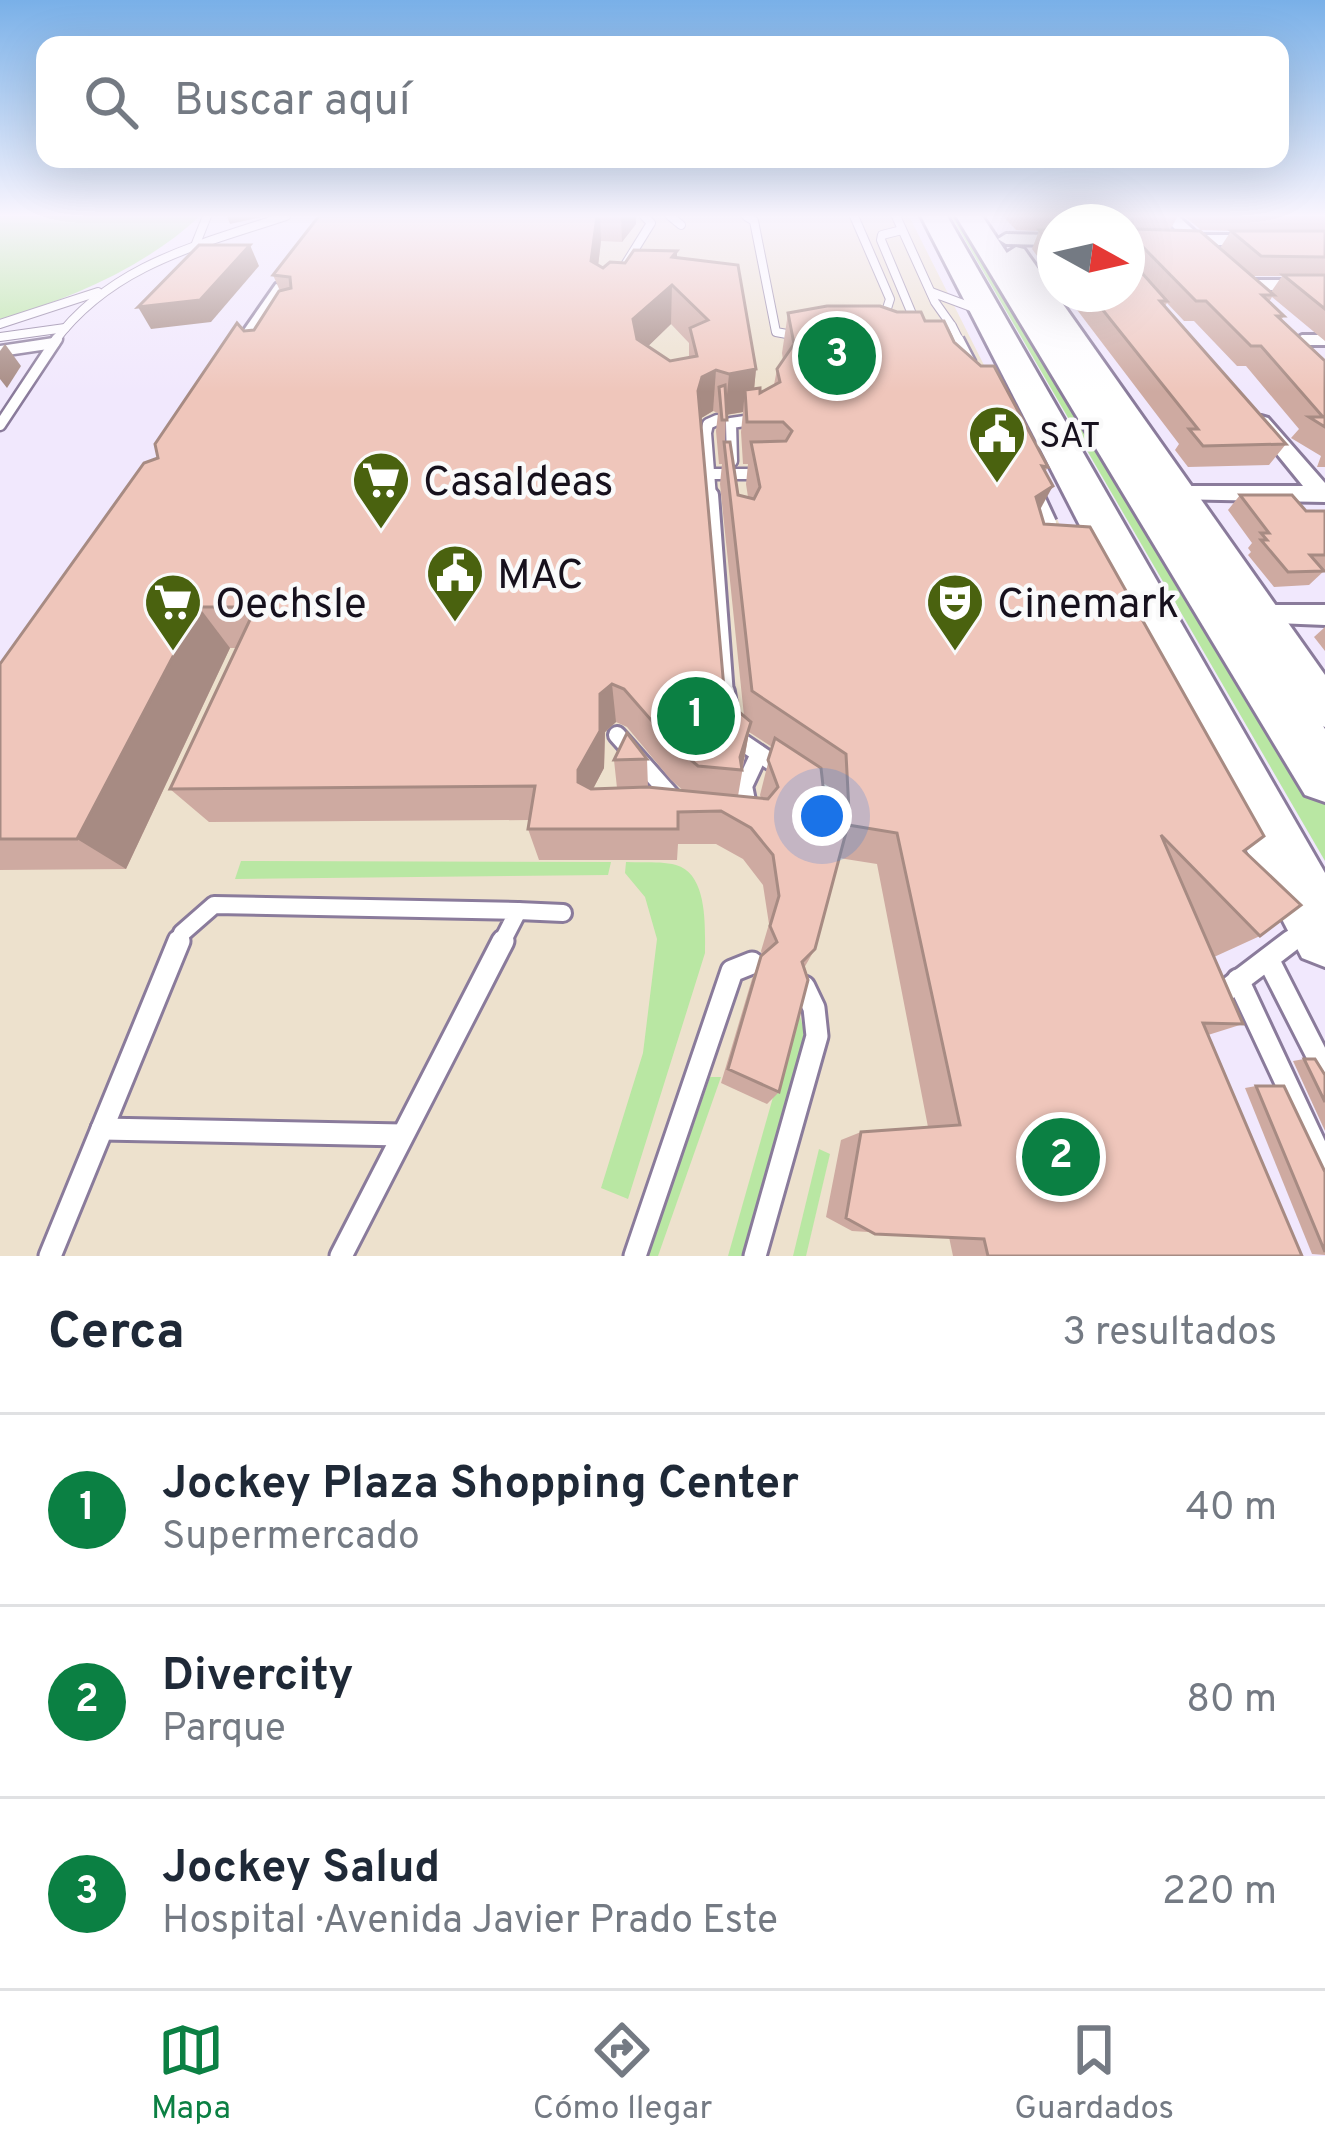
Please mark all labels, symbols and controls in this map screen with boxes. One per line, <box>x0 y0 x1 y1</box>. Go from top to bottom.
search box <box>36 36 1289 168</box>
icon: search <box>78 69 144 135</box>
text: Buscar aquí <box>174 74 410 131</box>
north arrow <box>1037 204 1145 312</box>
pin: 3 <box>798 311 876 401</box>
public building icon: SAT <box>966 403 1028 485</box>
place label: SAT <box>1039 415 1101 461</box>
supermarket icon: CasaIdeas <box>350 449 412 531</box>
place label: CasaIdeas <box>423 458 613 511</box>
public building icon: MAC <box>424 542 486 624</box>
place label: MAC <box>497 551 584 604</box>
supermarket icon: Oechsle <box>142 571 204 653</box>
theatre icon: Cinemark <box>924 571 986 653</box>
place label: Oechsle <box>215 580 367 633</box>
place label: Cinemark <box>997 580 1179 633</box>
pin: 1 <box>657 671 735 761</box>
your location <box>792 786 852 846</box>
pin: 2 <box>1022 1112 1100 1202</box>
text: Cerca <box>48 1302 185 1367</box>
text: 3 resultados <box>1062 1310 1277 1359</box>
text: Jockey Plaza Shopping Center <box>162 1457 799 1514</box>
text: 1 <box>79 1485 95 1534</box>
text: 40 m <box>1186 1485 1277 1534</box>
text: Supermercado <box>162 1514 420 1563</box>
text: Divercity <box>162 1649 354 1706</box>
text: 2 <box>75 1677 99 1726</box>
text: 80 m <box>1186 1677 1277 1726</box>
text: Parque <box>162 1706 286 1755</box>
text: Jockey Salud <box>162 1841 440 1898</box>
text: 3 <box>75 1869 99 1918</box>
text: 220 m <box>1162 1869 1277 1918</box>
text: Hospital · Avenida Javier Prado Este <box>162 1898 778 1947</box>
tab: Mapa <box>151 2017 231 2131</box>
tab: Cómo llegar <box>533 2017 712 2131</box>
tab: Guardados <box>1014 2017 1174 2131</box>

